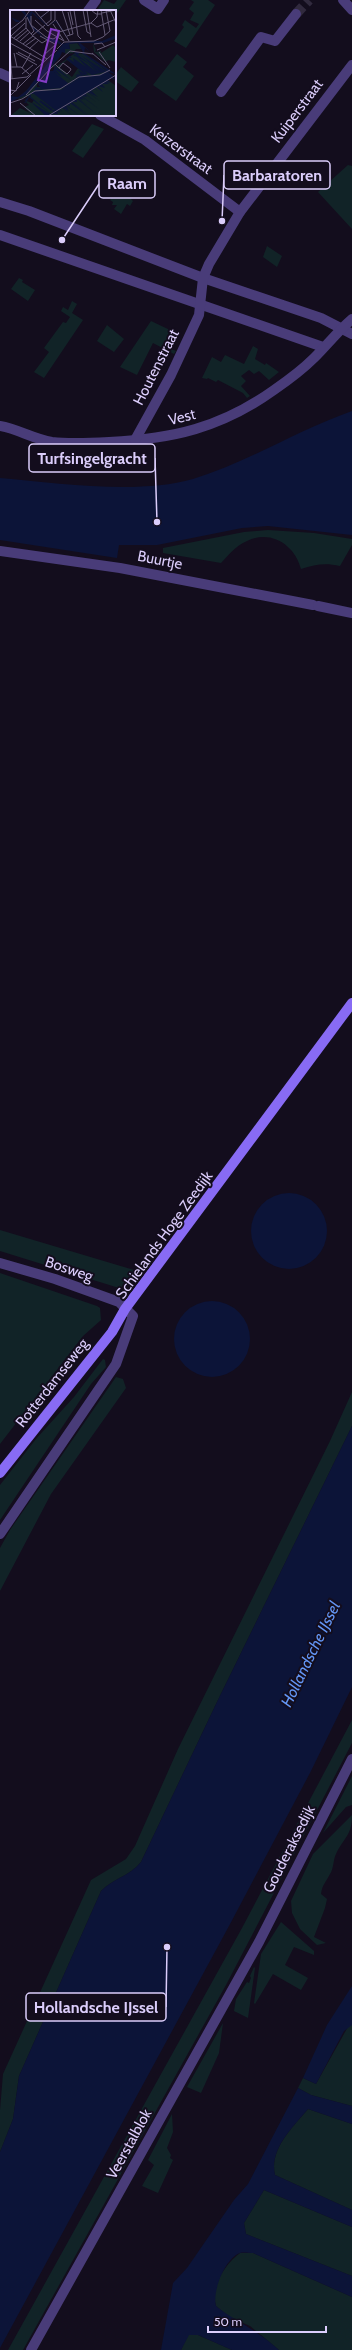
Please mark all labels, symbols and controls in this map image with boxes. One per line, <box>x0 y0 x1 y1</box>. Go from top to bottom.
inset map <box>10 10 116 116</box>
street label: Kuiperstraat <box>267 76 327 146</box>
street label: Keizerstraat <box>146 120 216 178</box>
callout: Barbaratoren <box>224 161 330 189</box>
text: Barbaratoren <box>232 166 322 185</box>
callout: Raam <box>99 170 155 198</box>
text: Raam <box>107 174 147 193</box>
street label: Houtenstraat <box>129 326 183 408</box>
street label: Vest <box>167 405 197 429</box>
callout: Turfsingelgracht <box>29 444 155 472</box>
text: Turfsingelgracht <box>37 449 147 468</box>
street label: Buurtje <box>136 547 184 573</box>
street label: Schielands Hoge Zeedijk <box>112 1167 216 1302</box>
street label: Bosweg <box>43 1252 96 1286</box>
street label: Rotterdamseweg <box>12 1335 93 1431</box>
water label: Hollandsche IJssel <box>277 1598 344 1710</box>
street label: Gouderaksedijk <box>259 1802 319 1896</box>
callout: Hollandsche IJssel <box>26 1993 166 2021</box>
text: Hollandsche IJssel <box>34 1998 158 2017</box>
street label: Veerstalblok <box>102 2106 156 2182</box>
scale bar <box>208 2308 326 2334</box>
text: 50 m <box>214 2314 242 2329</box>

